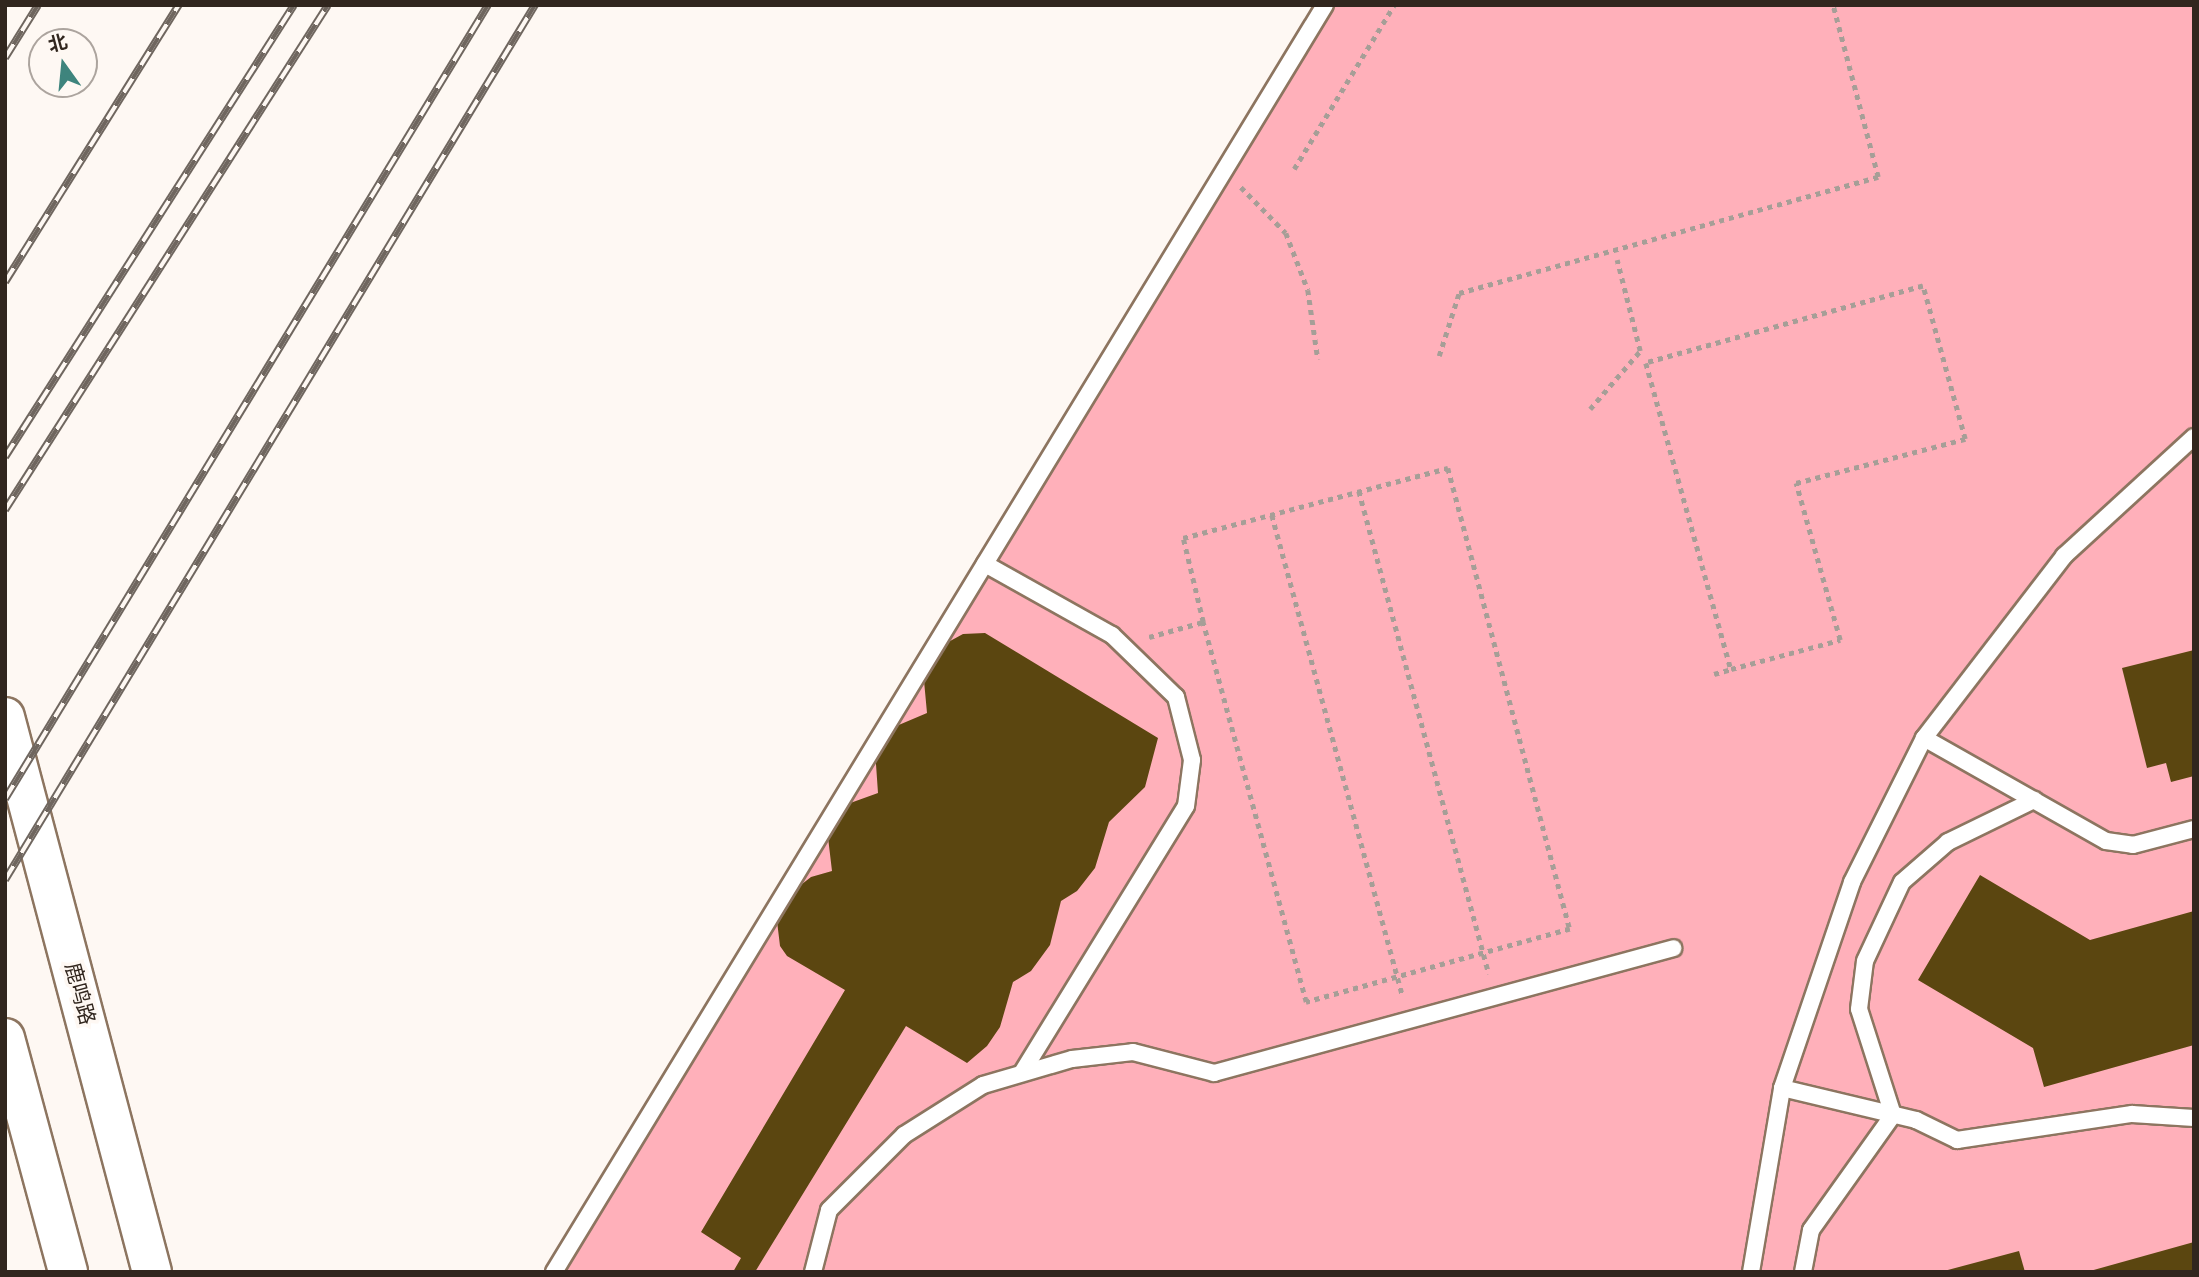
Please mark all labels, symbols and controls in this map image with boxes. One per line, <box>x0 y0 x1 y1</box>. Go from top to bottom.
north arrow <box>28 28 98 98</box>
text: 北 <box>46 31 70 58</box>
street label: 鹿鸣路 <box>59 960 99 1028</box>

